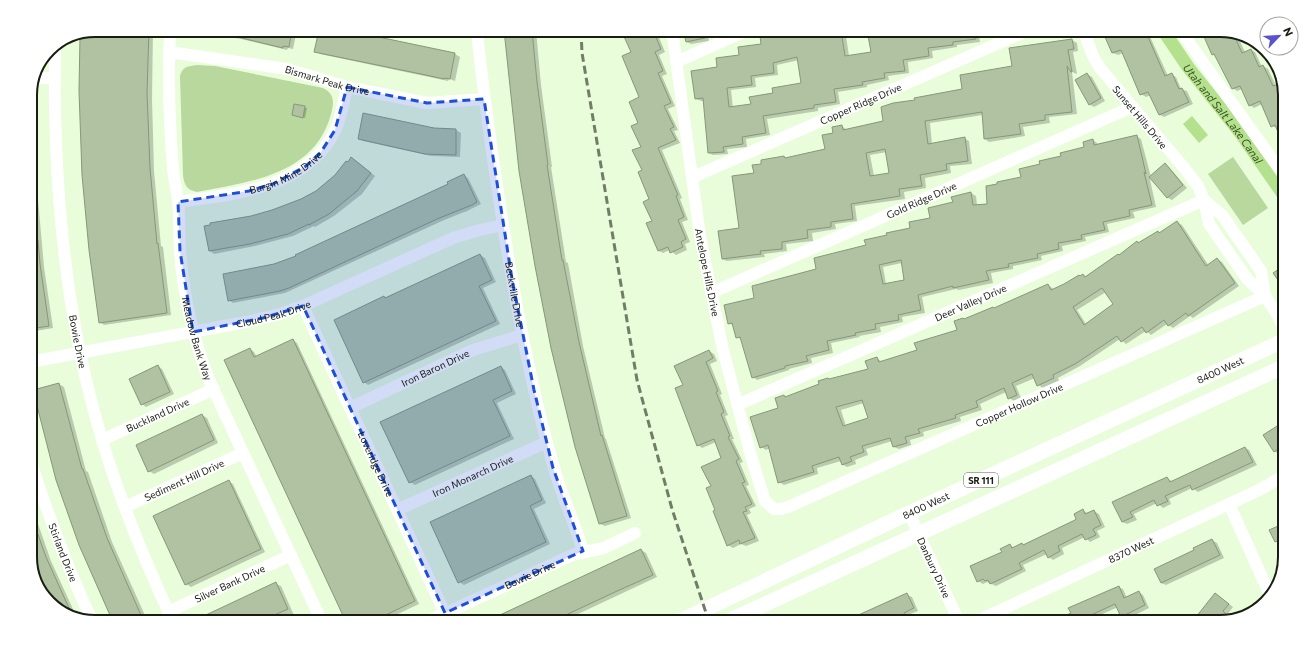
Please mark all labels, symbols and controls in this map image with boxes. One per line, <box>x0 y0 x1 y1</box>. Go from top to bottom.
north arrow <box>1259 16 1299 56</box>
text: N <box>1281 25 1296 38</box>
water label: Utah and Salt Lake Canal <box>1181 61 1266 166</box>
street label: Bismark Peak Drive <box>284 63 370 97</box>
street label: Copper Ridge Drive <box>818 81 903 127</box>
street label: Sunset Hills Drive <box>1110 83 1170 151</box>
street label: Burgin Mine Drive <box>248 149 324 196</box>
street label: Gold Ridge Drive <box>884 179 958 221</box>
street label: Antelope Hills Drive <box>693 228 722 317</box>
street label: Beckville Drive <box>503 261 527 328</box>
street label: Deer Valley Drive <box>933 282 1008 323</box>
street label: Meadow Bank Way <box>180 296 215 382</box>
street label: Cloud Peak Drive <box>235 297 312 330</box>
street label: Bowie Drive <box>67 314 89 369</box>
street label: Iron Baron Drive <box>399 347 471 389</box>
street label: 8400 West <box>1195 354 1246 386</box>
street label: Copper Hollow Drive <box>974 380 1065 429</box>
street label: Buckland Drive <box>124 395 191 434</box>
street label: Loveridge Drive <box>356 429 396 499</box>
street label: Iron Monarch Drive <box>430 452 515 499</box>
street label: Sediment Hill Drive <box>142 456 226 503</box>
road number: SR 111 <box>964 473 998 487</box>
street label: 8400 West <box>900 489 951 521</box>
street label: Stirland Drive <box>46 521 80 583</box>
street label: 8370 West <box>1106 534 1156 565</box>
street label: Danbury Drive <box>915 535 953 600</box>
street label: Bowie Drive <box>503 558 557 591</box>
street label: Silver Bank Drive <box>193 562 267 605</box>

